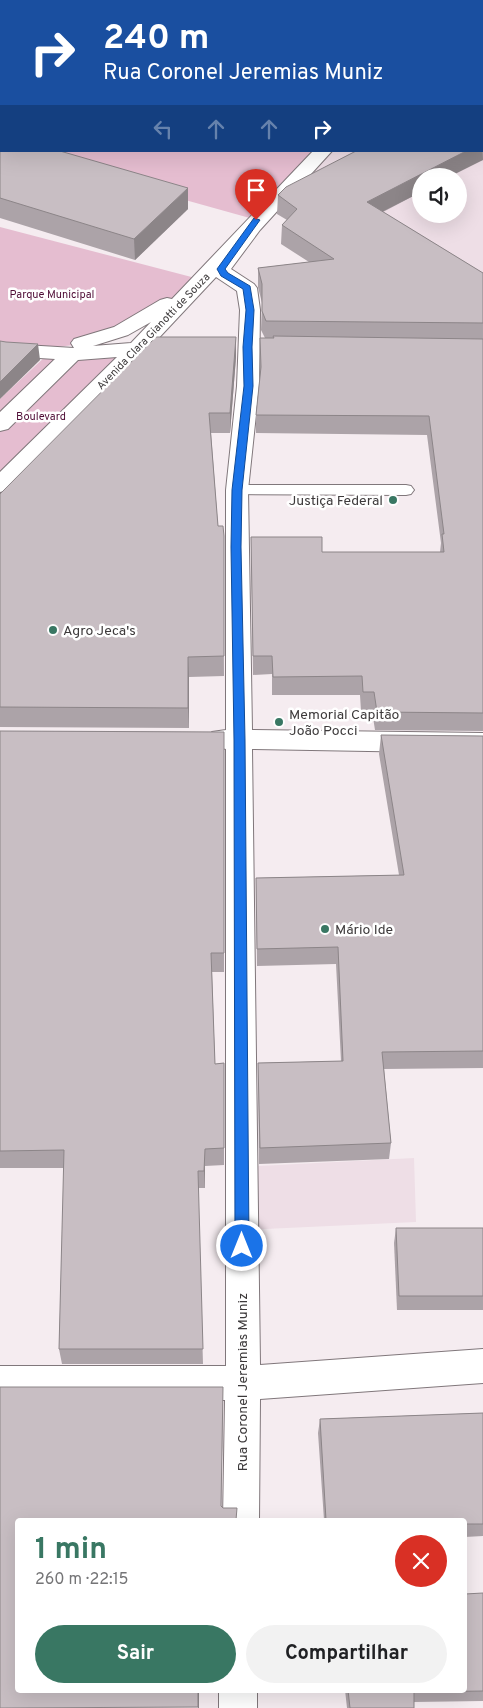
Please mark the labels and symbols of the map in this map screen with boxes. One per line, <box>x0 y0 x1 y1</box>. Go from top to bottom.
pin <box>235 169 277 220</box>
street label: Avenida Clara Gianotti de Souza <box>94 270 213 393</box>
park label: Parque Municipal <box>10 288 94 302</box>
park label: Boulevard <box>16 410 66 424</box>
place label: Justiça Federal <box>289 493 383 510</box>
marker: Justiça Federal <box>387 494 399 506</box>
place label: Agro Jeca's <box>63 623 136 640</box>
marker: Agro Jeca's <box>47 624 59 636</box>
place label: Memorial Capitão João Pocci <box>289 707 400 740</box>
marker: Memorial Capitão João Pocci <box>273 716 285 728</box>
place label: Mário Ide <box>335 922 393 939</box>
marker: Mário Ide <box>319 923 331 935</box>
position arrow <box>215 1219 267 1271</box>
street label: Rua Coronel Jeremias Muniz <box>235 1293 252 1471</box>

